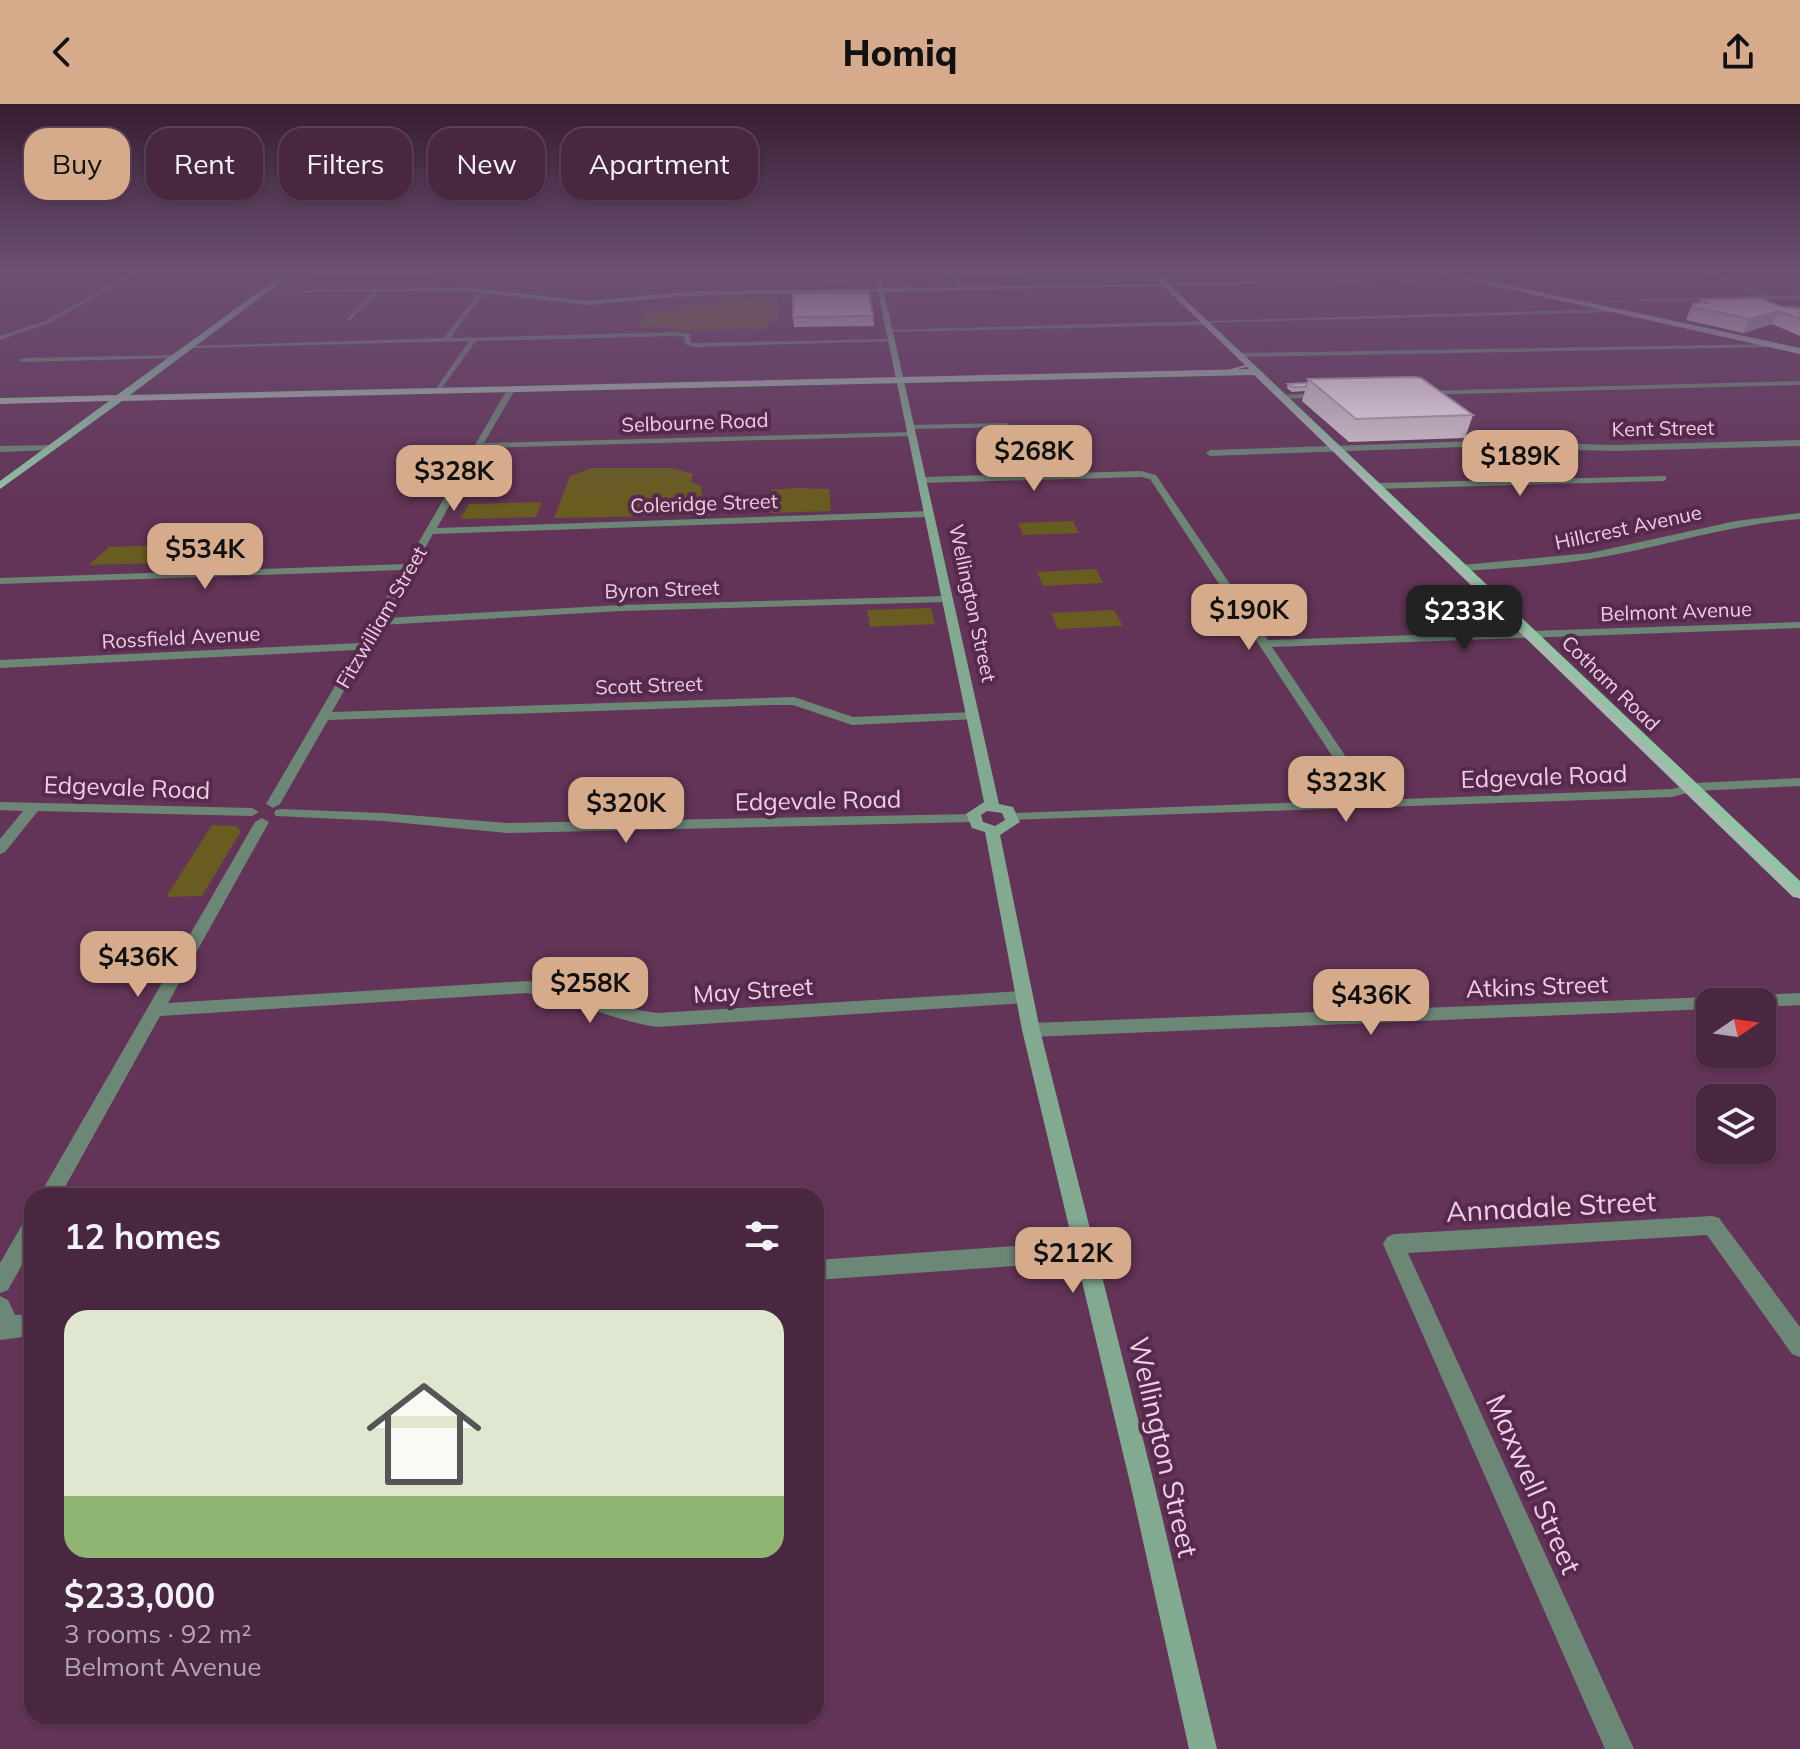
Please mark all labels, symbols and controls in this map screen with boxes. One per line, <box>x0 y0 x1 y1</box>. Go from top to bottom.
icon: back <box>40 30 84 74</box>
text: Homiq <box>842 30 958 75</box>
icon: share <box>1716 30 1760 74</box>
chip: Buy <box>24 128 130 200</box>
chip: Rent <box>146 128 263 200</box>
chip: Filters <box>279 128 412 200</box>
chip: New <box>428 128 545 200</box>
chip: Apartment <box>561 128 758 200</box>
street label: Selbourne Road <box>621 407 769 437</box>
street label: Kent Street <box>1611 415 1715 441</box>
pin: $268K <box>978 425 1090 493</box>
pin: $189K <box>1464 430 1576 498</box>
text: $268K <box>994 434 1074 467</box>
text: $189K <box>1480 439 1560 472</box>
pin: $328K <box>398 445 510 513</box>
text: $328K <box>414 454 494 487</box>
street label: Coleridge Street <box>630 488 778 518</box>
street label: Hillcrest Avenue <box>1552 499 1704 555</box>
street label: Wellington Street <box>944 522 1002 684</box>
pin: $534K <box>149 523 261 591</box>
text: $534K <box>165 532 245 565</box>
street label: Fitzwilliam Street <box>330 542 432 692</box>
street label: Byron Street <box>604 575 720 603</box>
pin: $190K <box>1193 584 1305 652</box>
pin: $233K <box>1408 585 1520 653</box>
text: $190K <box>1209 593 1289 626</box>
text: $233K <box>1424 594 1504 627</box>
street label: Belmont Avenue <box>1600 596 1752 626</box>
street label: Rossfield Avenue <box>101 620 261 654</box>
street label: Cotham Road <box>1557 630 1665 736</box>
street label: Scott Street <box>595 671 703 699</box>
pin: $323K <box>1290 756 1402 824</box>
street label: Edgevale Road <box>1460 758 1628 794</box>
text: $323K <box>1306 765 1386 798</box>
street label: Edgevale Road <box>43 769 211 805</box>
pin: $320K <box>570 777 682 845</box>
street label: Edgevale Road <box>734 784 902 816</box>
text: $320K <box>586 786 666 819</box>
pin: $436K <box>82 931 194 999</box>
text: $436K <box>98 940 178 973</box>
pin: $258K <box>534 957 646 1025</box>
text: $258K <box>550 966 630 999</box>
pin: $436K <box>1315 969 1427 1037</box>
street label: Atkins Street <box>1465 969 1609 1003</box>
street label: May Street <box>692 971 814 1009</box>
text: $436K <box>1331 978 1411 1011</box>
north arrow <box>1696 988 1776 1068</box>
map controls <box>1696 988 1776 1164</box>
button: layers <box>1696 1084 1776 1164</box>
street label: Annadale Street <box>1445 1183 1657 1229</box>
icon: filters <box>740 1214 784 1258</box>
text: 12 homes <box>64 1215 221 1258</box>
pin: $212K <box>1017 1227 1129 1295</box>
text: $212K <box>1033 1236 1113 1269</box>
street label: Wellington Street <box>1122 1334 1206 1561</box>
icon: home <box>352 1362 496 1506</box>
street label: Maxwell Street <box>1479 1389 1589 1579</box>
text: $233,000 <box>64 1574 215 1617</box>
text: 3 rooms · 92 m² <box>64 1617 251 1650</box>
text: Belmont Avenue <box>64 1650 261 1683</box>

